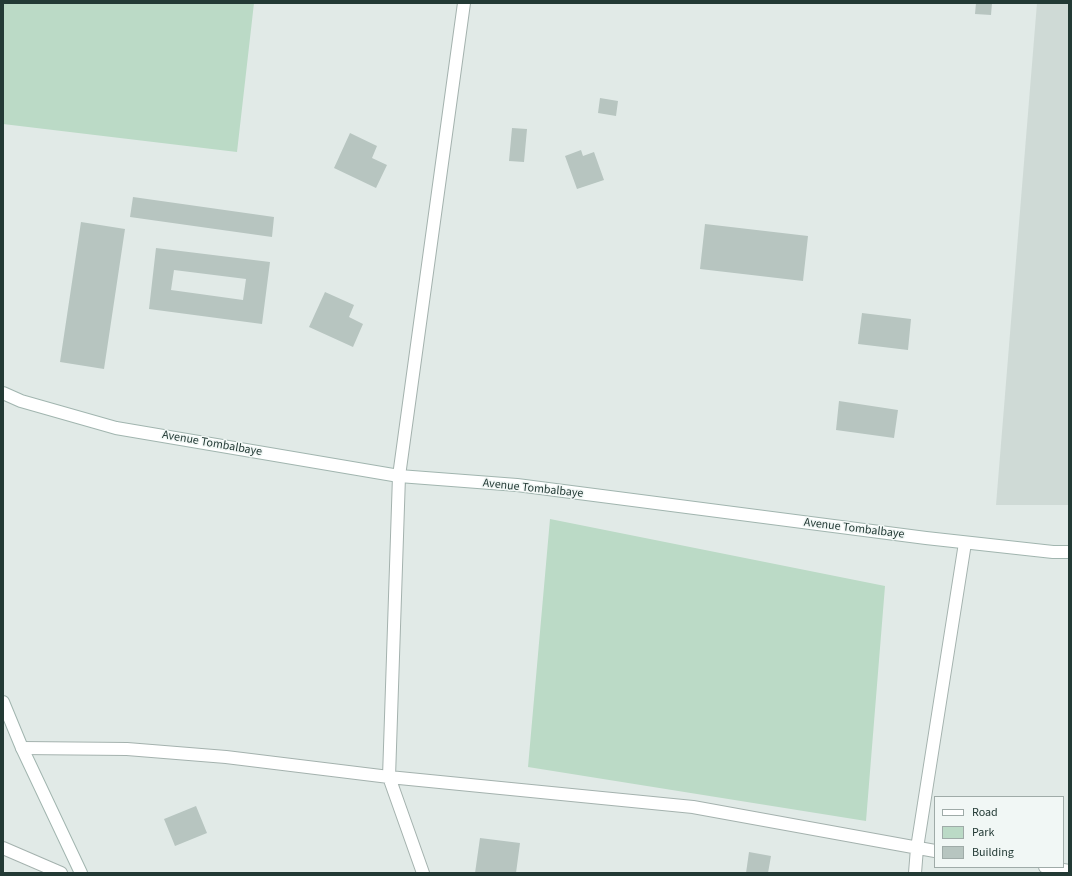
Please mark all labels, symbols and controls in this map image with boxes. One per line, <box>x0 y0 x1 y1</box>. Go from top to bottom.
street label: Avenue Tombalbaye <box>161 428 263 460</box>
street label: Avenue Tombalbaye <box>482 477 584 501</box>
street label: Avenue Tombalbaye <box>803 516 905 542</box>
legend <box>934 796 1064 868</box>
text: Road <box>972 804 998 821</box>
text: Park <box>972 824 994 841</box>
text: Building <box>972 844 1014 861</box>

